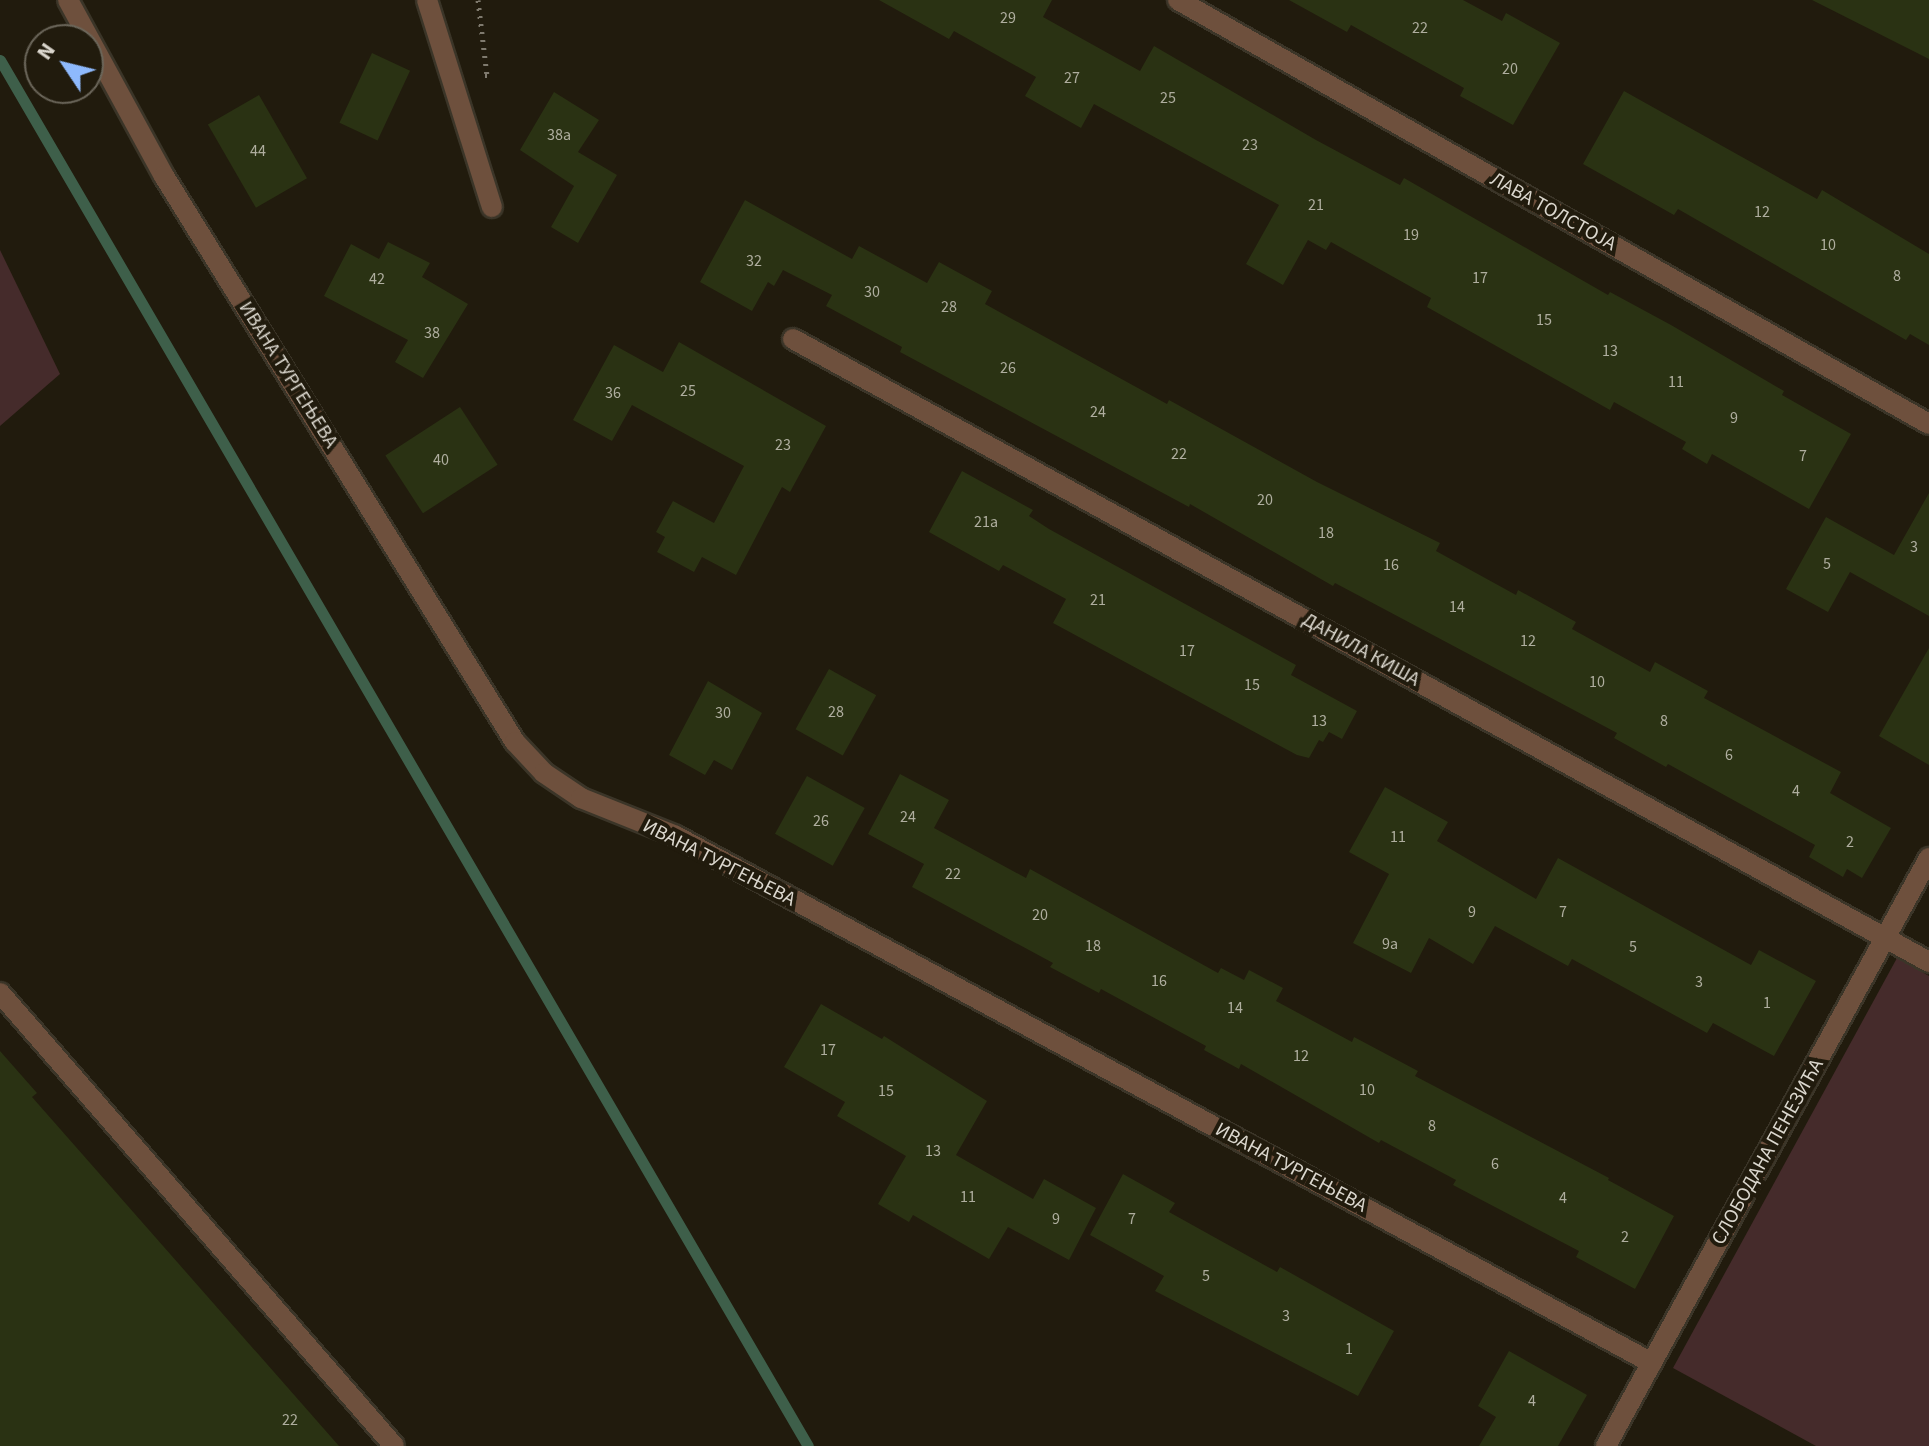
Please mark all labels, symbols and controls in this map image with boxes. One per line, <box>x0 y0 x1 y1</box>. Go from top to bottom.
house number: 29 <box>1000 8 1016 28</box>
house number: 22 <box>1412 18 1428 38</box>
north arrow <box>24 24 104 104</box>
text: N <box>29 36 63 67</box>
house number: 20 <box>1502 59 1518 79</box>
house number: 27 <box>1064 68 1080 88</box>
house number: 25 <box>1160 88 1176 108</box>
house number: 38a <box>547 125 571 145</box>
house number: 23 <box>1242 135 1258 155</box>
house number: 44 <box>250 141 266 161</box>
street label: ЛАВА ТОЛСТОЈА <box>1486 168 1620 256</box>
house number: 21 <box>1308 195 1324 215</box>
house number: 12 <box>1754 202 1770 222</box>
house number: 19 <box>1403 225 1419 245</box>
house number: 10 <box>1820 235 1836 255</box>
house number: 32 <box>746 251 762 271</box>
house number: 8 <box>1893 266 1901 286</box>
house number: 17 <box>1472 268 1488 288</box>
house number: 42 <box>369 269 385 289</box>
house number: 30 <box>864 282 880 302</box>
street label: ИВАНА ТУРГЕЊЕВА <box>233 297 343 453</box>
house number: 28 <box>941 297 957 317</box>
house number: 15 <box>1536 310 1552 330</box>
house number: 38 <box>424 323 440 343</box>
house number: 13 <box>1602 341 1618 361</box>
house number: 26 <box>1000 358 1016 378</box>
house number: 11 <box>1668 372 1684 392</box>
house number: 25 <box>680 381 696 401</box>
house number: 36 <box>605 383 621 403</box>
house number: 24 <box>1090 402 1106 422</box>
house number: 9 <box>1730 408 1738 428</box>
house number: 23 <box>775 435 791 455</box>
house number: 22 <box>1171 444 1187 464</box>
house number: 7 <box>1799 446 1807 466</box>
house number: 40 <box>433 450 449 470</box>
house number: 20 <box>1257 490 1273 510</box>
house number: 21a <box>974 512 998 532</box>
house number: 18 <box>1318 523 1334 543</box>
house number: 3 <box>1910 537 1918 557</box>
house number: 5 <box>1823 554 1831 574</box>
house number: 16 <box>1383 555 1399 575</box>
house number: 21 <box>1090 590 1106 610</box>
house number: 14 <box>1449 597 1465 617</box>
street label: ДАНИЛА КИША <box>1298 608 1424 692</box>
house number: 12 <box>1520 631 1536 651</box>
house number: 17 <box>1179 641 1195 661</box>
house number: 10 <box>1589 672 1605 692</box>
house number: 15 <box>1244 675 1260 695</box>
house number: 28 <box>828 702 844 722</box>
house number: 30 <box>715 703 731 723</box>
house number: 13 <box>1311 711 1327 731</box>
house number: 8 <box>1660 711 1668 731</box>
house number: 6 <box>1725 745 1733 765</box>
house number: 4 <box>1792 781 1800 801</box>
house number: 24 <box>900 807 916 827</box>
house number: 26 <box>813 811 829 831</box>
street label: ИВАНА ТУРГЕЊЕВА <box>639 814 799 912</box>
house number: 11 <box>1390 827 1406 847</box>
house number: 2 <box>1846 832 1854 852</box>
house number: 22 <box>945 864 961 884</box>
house number: 9 <box>1468 902 1476 922</box>
house number: 7 <box>1559 902 1567 922</box>
house number: 20 <box>1032 905 1048 925</box>
house number: 9a <box>1382 934 1398 954</box>
house number: 18 <box>1085 936 1101 956</box>
house number: 5 <box>1629 937 1637 957</box>
house number: 16 <box>1151 971 1167 991</box>
house number: 3 <box>1695 972 1703 992</box>
house number: 1 <box>1763 993 1771 1013</box>
house number: 14 <box>1227 998 1243 1018</box>
house number: 17 <box>820 1040 836 1060</box>
house number: 12 <box>1293 1046 1309 1066</box>
street label: СЛОБОДАНА ПЕНЕЗИЋА <box>1707 1055 1829 1249</box>
house number: 10 <box>1359 1080 1375 1100</box>
house number: 15 <box>878 1081 894 1101</box>
house number: 8 <box>1428 1116 1436 1136</box>
street label: ИВАНА ТУРГЕЊЕВА <box>1211 1118 1371 1218</box>
house number: 13 <box>925 1141 941 1161</box>
house number: 6 <box>1491 1154 1499 1174</box>
house number: 11 <box>960 1187 976 1207</box>
house number: 4 <box>1559 1188 1567 1208</box>
house number: 9 <box>1052 1209 1060 1229</box>
house number: 7 <box>1128 1209 1136 1229</box>
house number: 2 <box>1621 1227 1629 1247</box>
house number: 5 <box>1202 1266 1210 1286</box>
house number: 3 <box>1282 1306 1290 1326</box>
house number: 1 <box>1345 1339 1353 1359</box>
house number: 4 <box>1528 1391 1536 1411</box>
house number: 22 <box>282 1410 298 1430</box>

